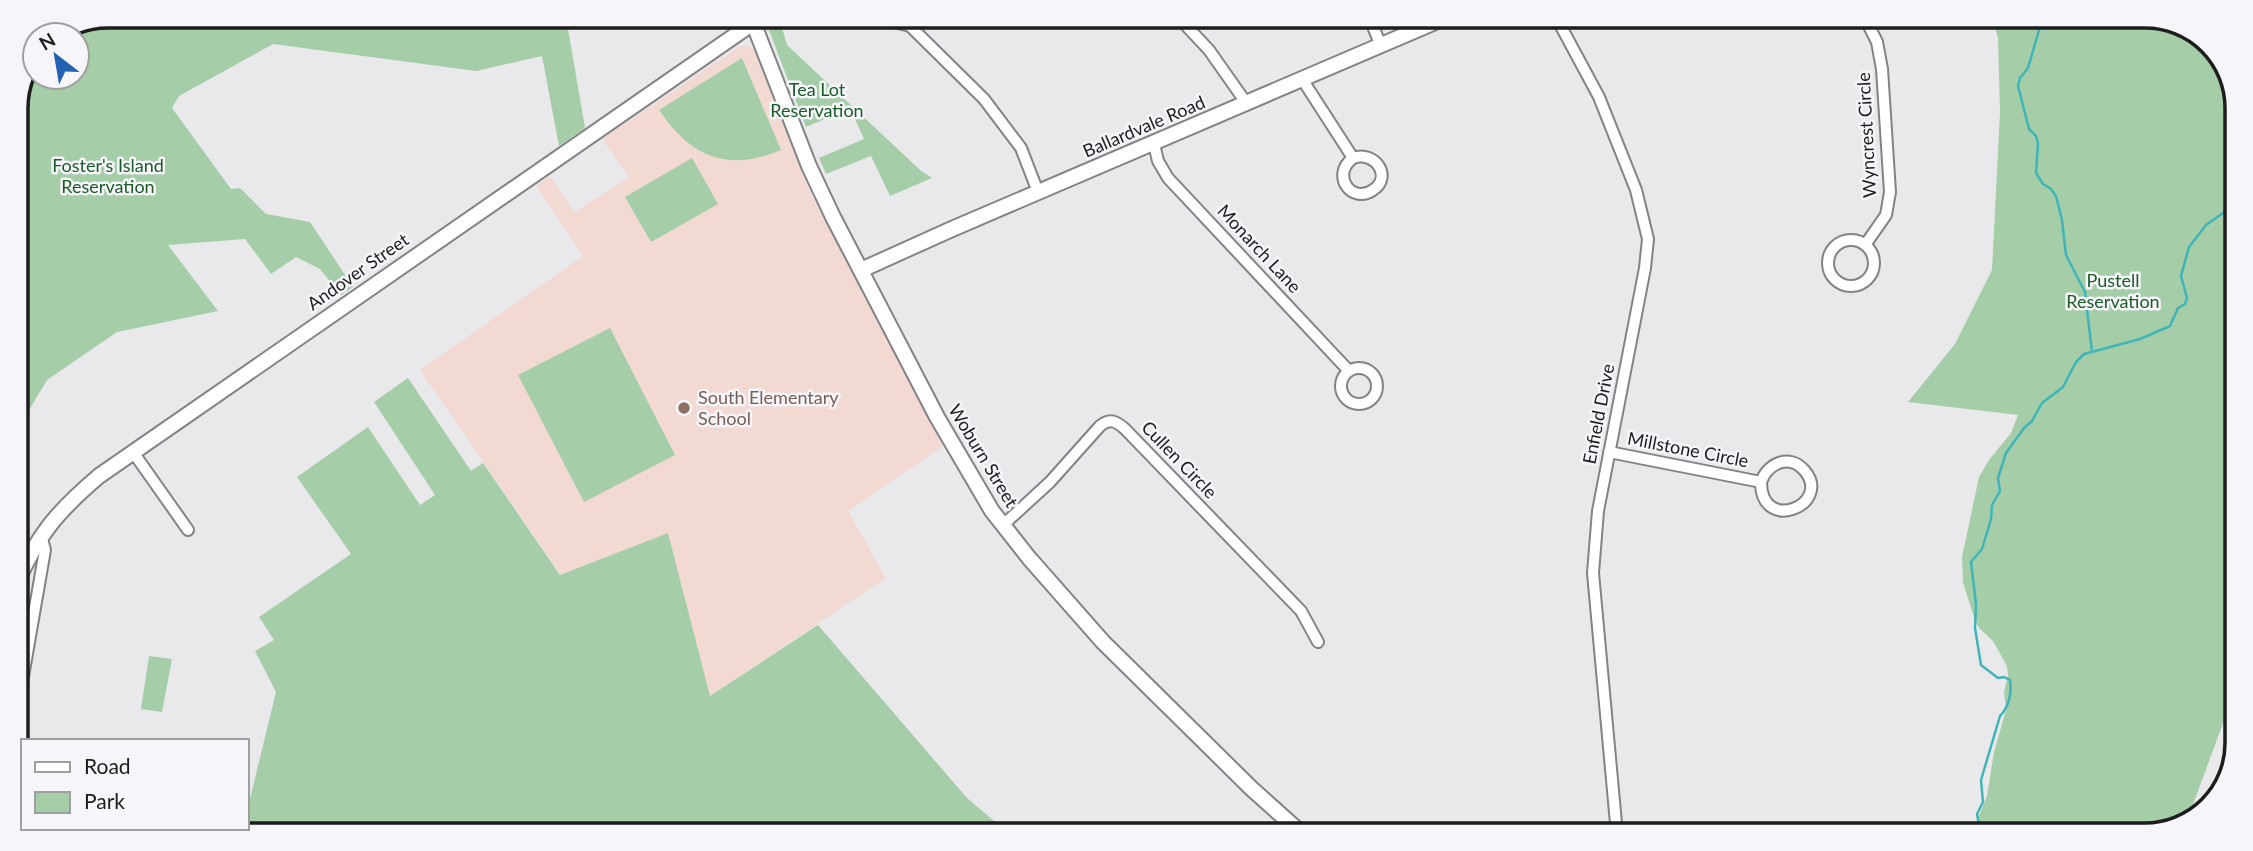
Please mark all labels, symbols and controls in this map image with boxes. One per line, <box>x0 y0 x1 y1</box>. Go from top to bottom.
north arrow <box>21 21 91 91</box>
text: N <box>35 27 59 55</box>
street label: Wyncrest Circle <box>1852 72 1880 198</box>
park label: Tea Lot Reservation <box>770 78 864 121</box>
street label: Ballardvale Road <box>1079 90 1208 162</box>
park label: Foster's Island Reservation <box>52 154 164 197</box>
street label: Monarch Lane <box>1213 200 1306 297</box>
street label: Andover Street <box>302 228 413 314</box>
park label: Pustell Reservation <box>2066 269 2160 312</box>
street label: Enfield Drive <box>1578 362 1619 466</box>
place label: South Elementary School <box>698 386 839 429</box>
marker: South Elementary School <box>676 400 692 416</box>
street label: Woburn Street <box>944 400 1024 512</box>
street label: Cullen Circle <box>1137 416 1222 503</box>
street label: Millstone Circle <box>1626 427 1751 472</box>
legend <box>21 739 248 830</box>
text: Road <box>84 753 131 778</box>
text: Park <box>84 788 125 813</box>

